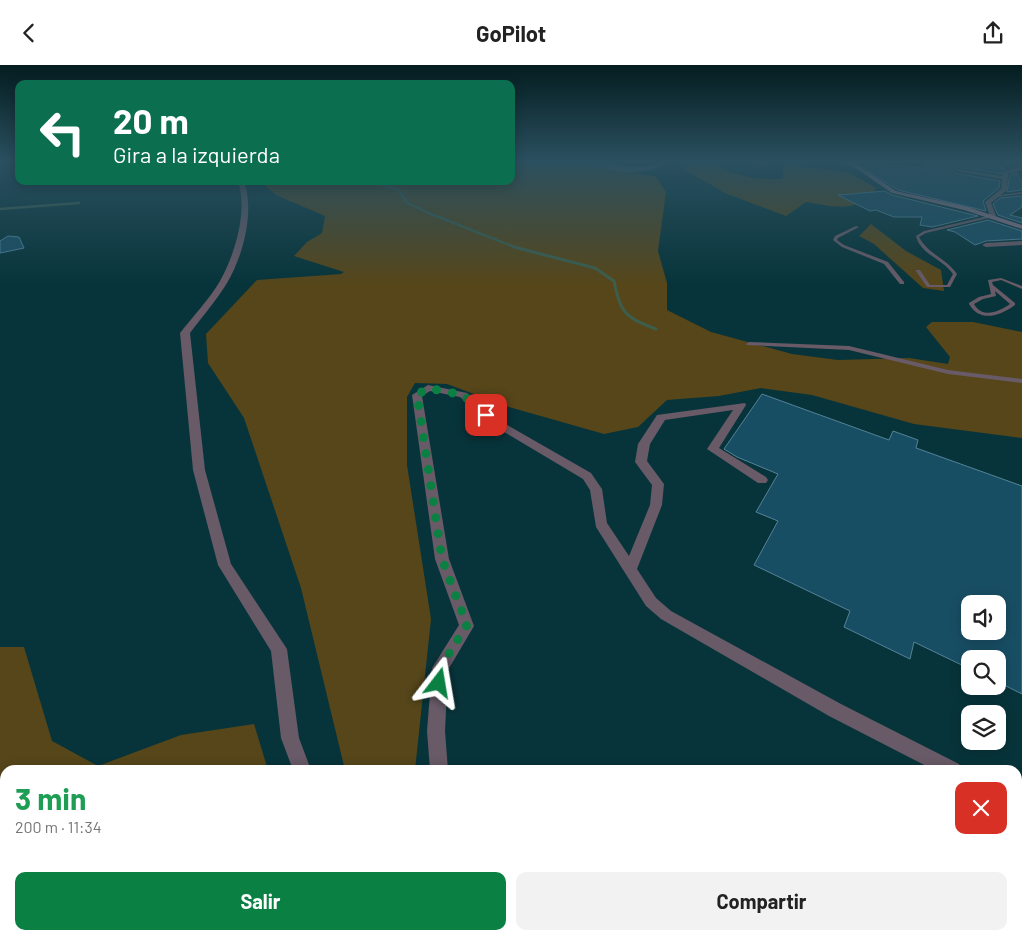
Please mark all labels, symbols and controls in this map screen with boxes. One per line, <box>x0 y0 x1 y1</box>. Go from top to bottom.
icon: back <box>15 19 43 47</box>
icon: share <box>979 19 1007 47</box>
text: GoPilot <box>476 20 546 46</box>
text: 20 m <box>113 99 189 141</box>
icon: left <box>30 100 95 165</box>
text: Gira a la izquierda <box>113 141 280 167</box>
pin <box>465 394 507 436</box>
icon: arrive <box>472 401 500 429</box>
map controls <box>961 595 1006 750</box>
button: sound <box>961 595 1006 640</box>
button: search <box>961 650 1006 695</box>
position arrow <box>412 656 464 708</box>
button: layers <box>961 705 1006 750</box>
text: 3 min <box>15 780 86 816</box>
button: close <box>955 782 1007 834</box>
text: 200 m · 11:34 <box>15 817 102 836</box>
button: Salir <box>15 872 506 930</box>
button: Compartir <box>516 872 1007 930</box>

